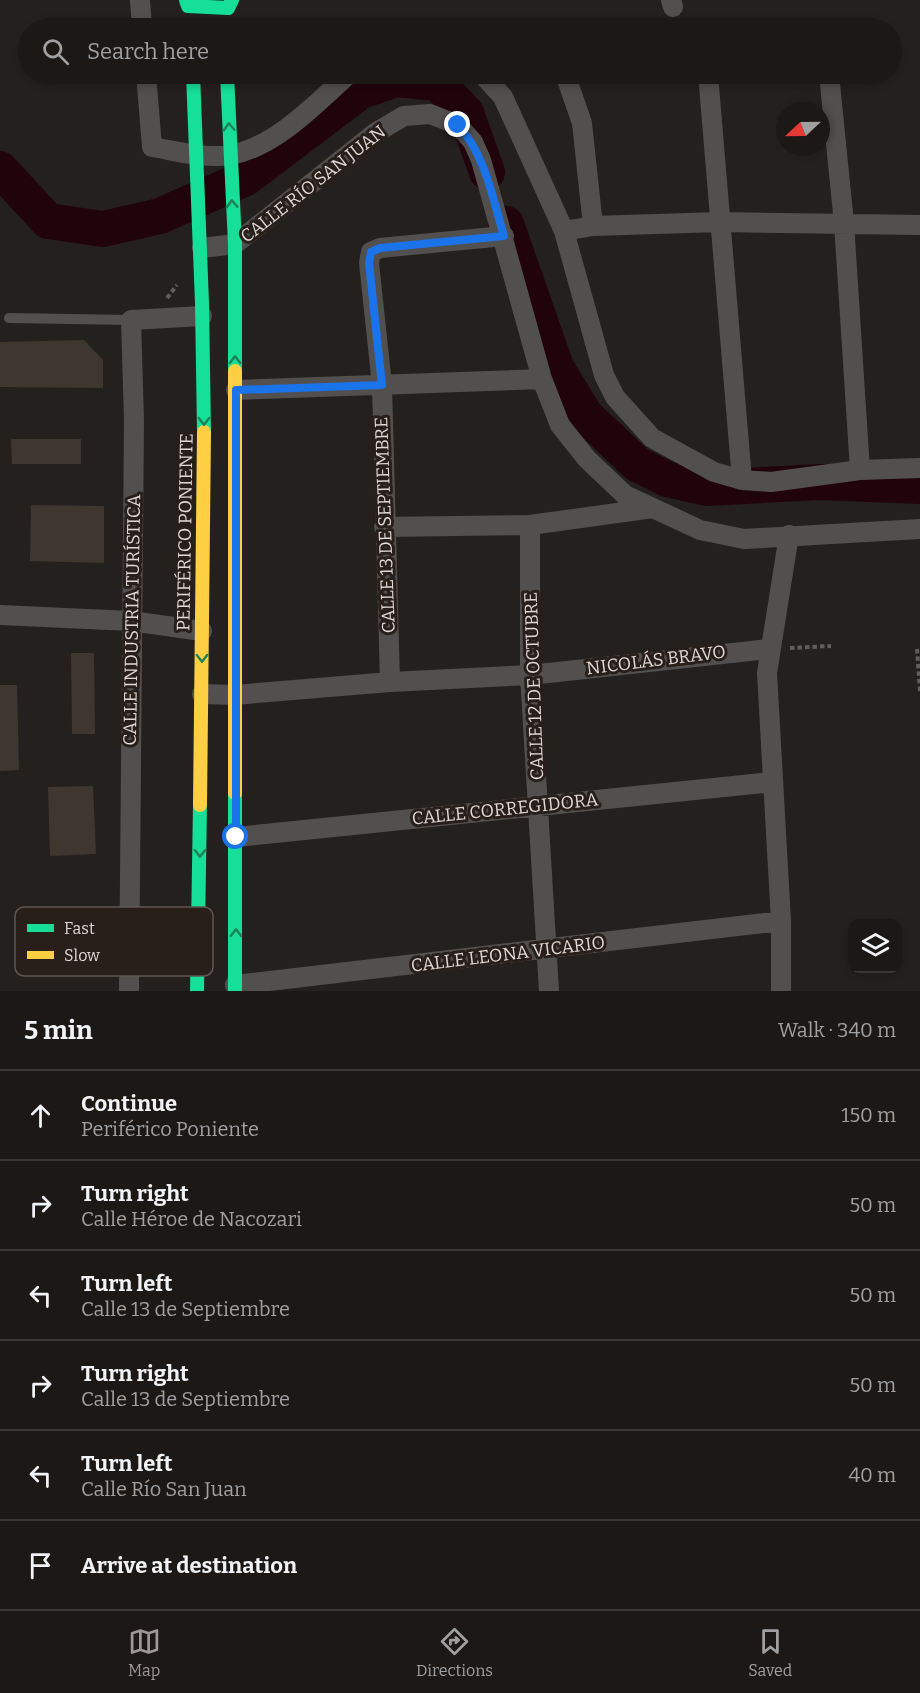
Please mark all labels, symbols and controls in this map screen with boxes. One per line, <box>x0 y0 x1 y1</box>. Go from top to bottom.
search box <box>18 18 902 84</box>
icon: search <box>39 35 72 68</box>
text: Search here <box>87 38 209 65</box>
north arrow <box>776 102 830 156</box>
route end <box>444 111 470 137</box>
street label: CALLE RÍO SAN JUAN <box>235 120 390 248</box>
one-way arrow <box>222 123 235 132</box>
one-way arrow <box>225 199 238 208</box>
one-way arrow <box>229 355 241 364</box>
street label: CALLE 13 DE SEPTIEMBRE <box>370 416 400 634</box>
one-way arrow <box>198 417 211 426</box>
street label: PERIFÉRICO PONIENTE <box>171 433 198 631</box>
street label: CALLE INDUSTRIA TURÍSTICA <box>118 494 145 746</box>
street label: CALLE 12 DE OCTUBRE <box>520 591 548 781</box>
street label: NICOLÁS BRAVO <box>585 641 727 679</box>
one-way arrow <box>196 654 208 663</box>
street label: CALLE CORREGIDORA <box>411 788 599 830</box>
route start <box>222 823 248 849</box>
one-way arrow <box>193 849 206 858</box>
legend <box>15 907 213 976</box>
text: Fast <box>64 919 95 938</box>
map controls <box>848 919 902 973</box>
button: layers <box>848 919 902 973</box>
one-way arrow <box>230 928 242 937</box>
street label: CALLE LEONA VICARIO <box>410 931 606 977</box>
text: Slow <box>64 946 100 965</box>
text: 5 min <box>24 1015 93 1046</box>
text: Walk · 340 m <box>778 1018 896 1042</box>
text: Continue <box>81 1090 177 1117</box>
icon: ahead <box>24 1099 57 1132</box>
text: 150 m <box>841 1103 896 1127</box>
text: Periférico Poniente <box>81 1117 259 1141</box>
text: Turn right <box>81 1180 189 1207</box>
icon: right <box>24 1189 57 1222</box>
text: 50 m <box>849 1193 896 1217</box>
text: Calle Héroe de Nacozari <box>81 1207 302 1231</box>
text: Turn left <box>81 1270 173 1297</box>
icon: left <box>24 1279 57 1312</box>
text: 50 m <box>849 1283 896 1307</box>
text: Calle 13 de Septiembre <box>81 1297 290 1321</box>
text: Turn right <box>81 1360 189 1387</box>
icon: right <box>24 1369 57 1402</box>
text: 50 m <box>849 1373 896 1397</box>
text: Calle 13 de Septiembre <box>81 1387 290 1411</box>
text: Turn left <box>81 1450 173 1477</box>
icon: left <box>24 1459 57 1492</box>
text: 40 m <box>848 1463 896 1487</box>
text: Calle Río San Juan <box>81 1477 247 1501</box>
icon: arrive <box>24 1549 57 1582</box>
text: Arrive at destination <box>81 1552 297 1579</box>
tab: Map <box>128 1625 161 1680</box>
tab: Directions <box>416 1625 493 1680</box>
tab: Saved <box>748 1625 792 1680</box>

